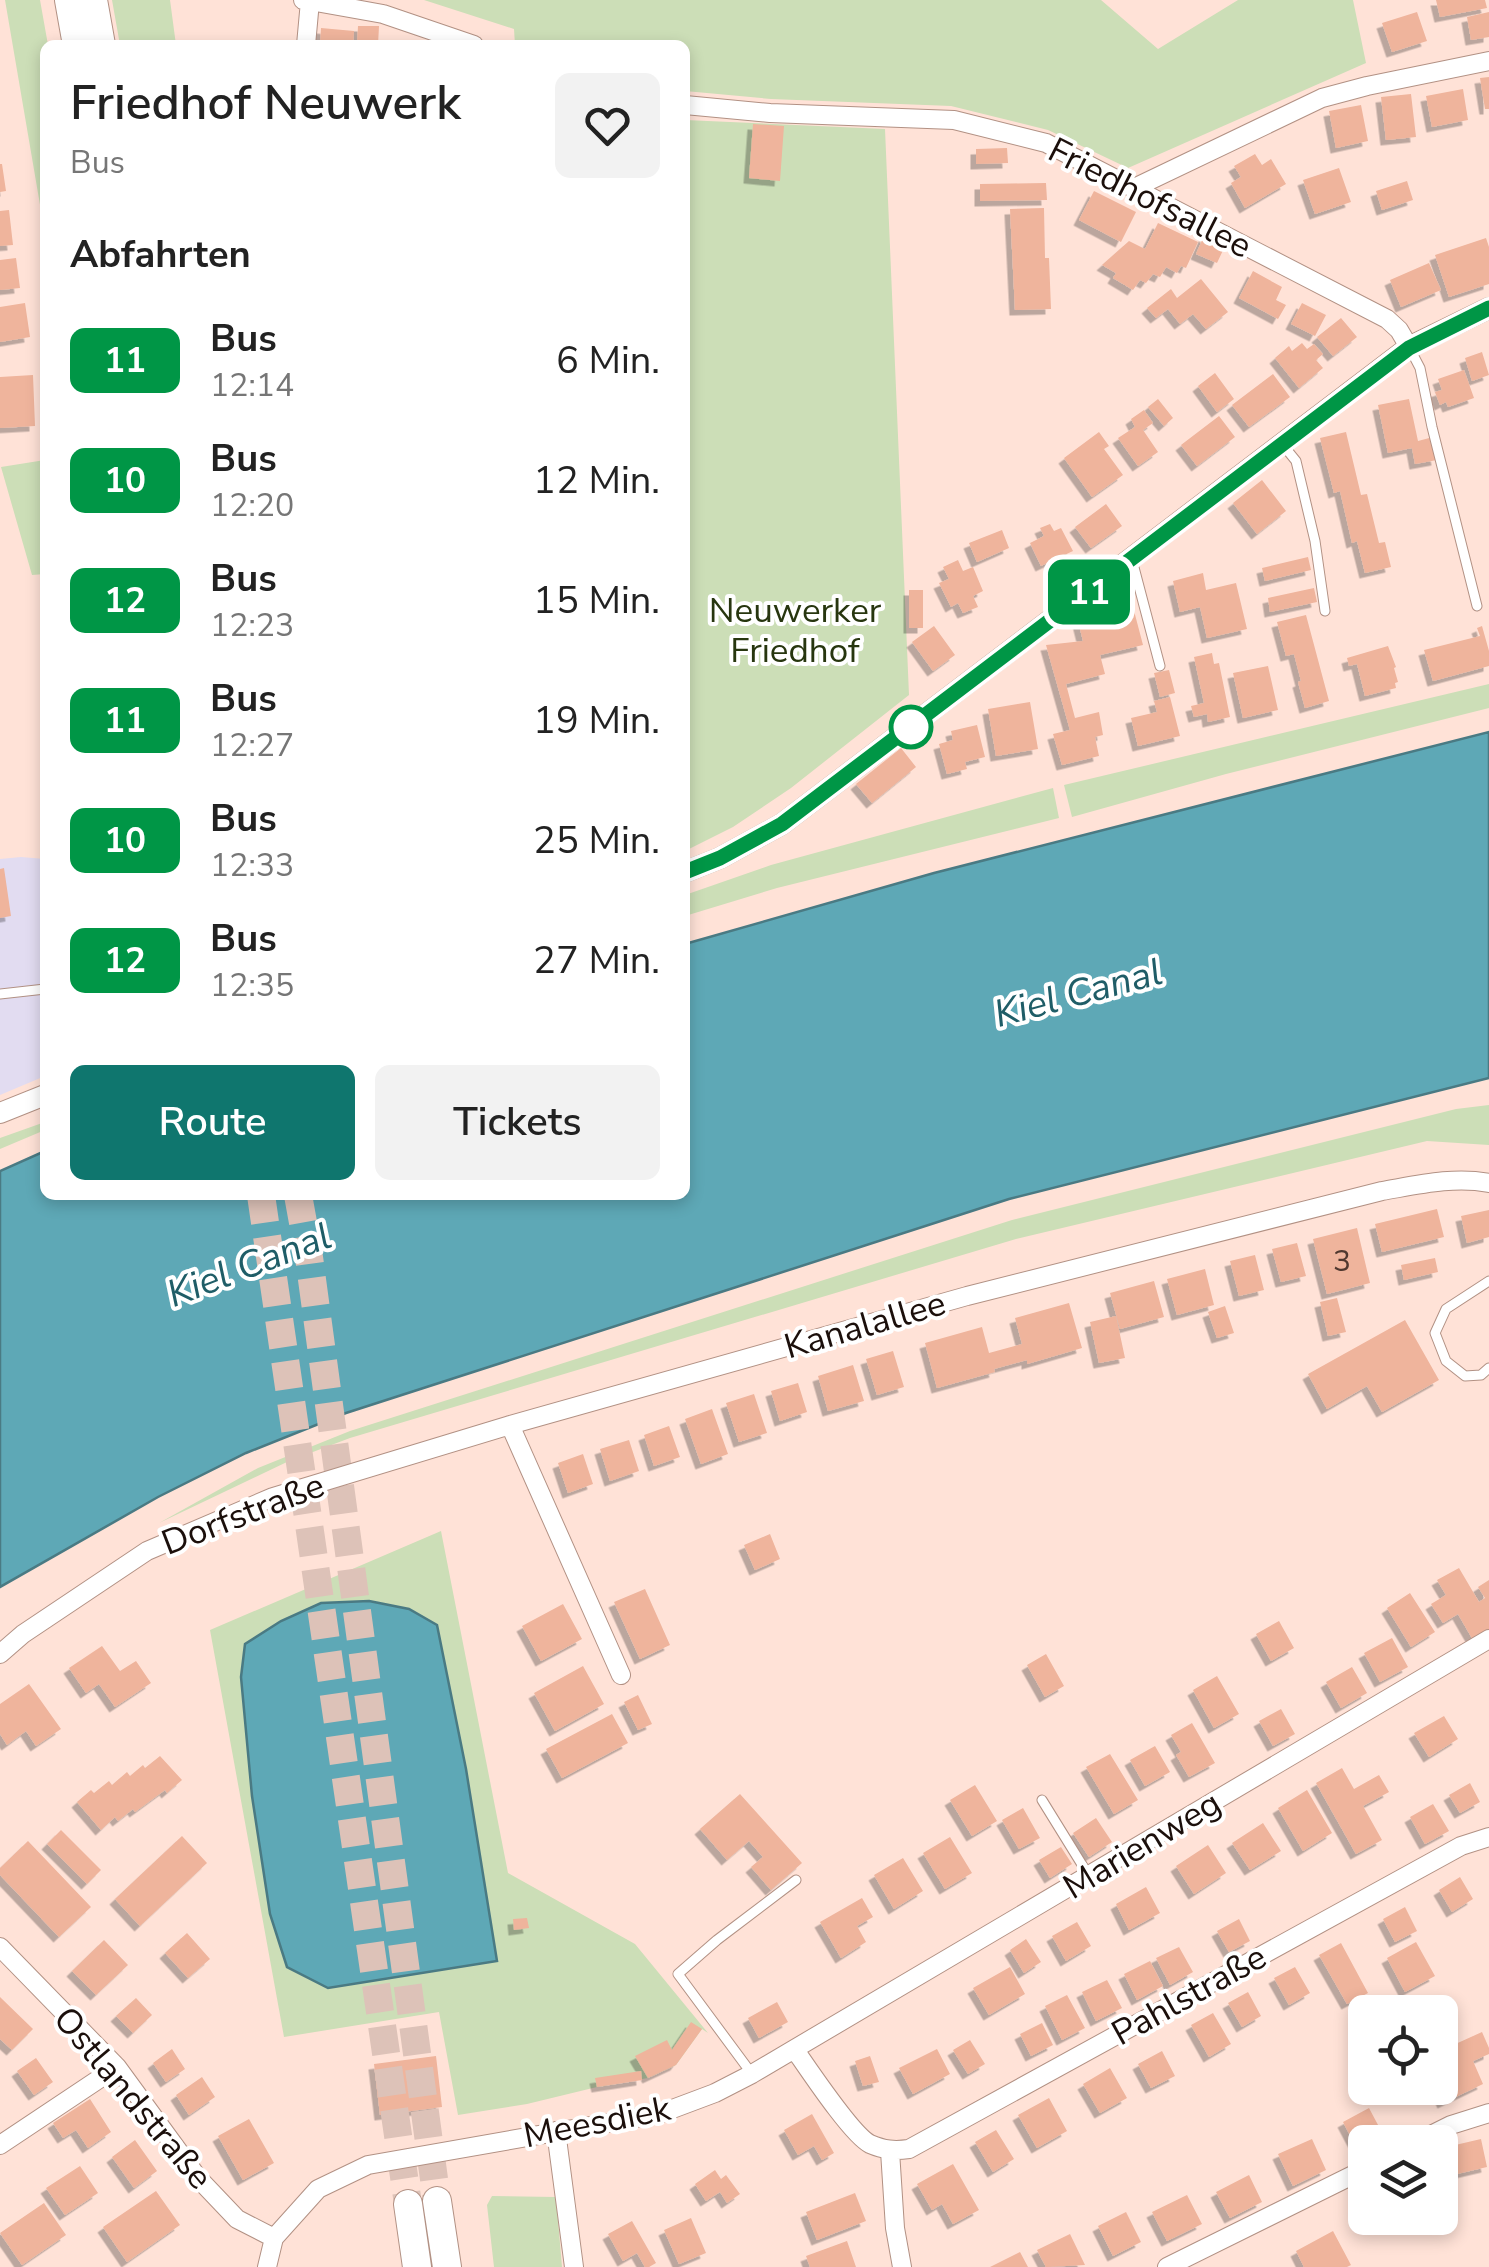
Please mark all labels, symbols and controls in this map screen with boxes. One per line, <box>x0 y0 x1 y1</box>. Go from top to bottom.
text: Friedhof Neuwerk <box>70 70 461 136</box>
button: heart <box>555 73 660 178</box>
street label: Friedhofsallee <box>1040 127 1260 269</box>
text: Bus <box>70 141 125 184</box>
text: Abfahrten <box>70 229 251 280</box>
text: Bus <box>210 313 277 364</box>
text: 6 Min. <box>556 335 660 386</box>
text: 11 <box>104 337 146 384</box>
text: 12:14 <box>210 364 294 407</box>
text: Bus <box>210 433 277 484</box>
text: 12 Min. <box>533 455 660 506</box>
text: 10 <box>104 457 146 504</box>
text: 12:20 <box>210 484 294 527</box>
text: Bus <box>210 553 277 604</box>
line badge: 11 <box>1044 560 1134 624</box>
text: 11 <box>1068 569 1110 616</box>
text: 15 Min. <box>533 575 660 626</box>
text: 12 <box>104 577 146 624</box>
park label: Neuwerker Friedhof <box>709 587 882 674</box>
text: 12:23 <box>210 604 294 647</box>
text: Bus <box>210 673 277 724</box>
text: 19 Min. <box>533 695 660 746</box>
text: 11 <box>104 697 146 744</box>
unlabelled marker <box>890 706 932 748</box>
text: 12:27 <box>210 724 294 767</box>
text: Bus <box>210 793 277 844</box>
text: 25 Min. <box>533 815 660 866</box>
text: 10 <box>104 817 146 864</box>
text: 12:33 <box>210 844 294 887</box>
text: Bus <box>210 913 277 964</box>
text: 27 Min. <box>533 935 660 986</box>
text: 12 <box>104 937 146 984</box>
water label: Kiel Canal <box>988 946 1168 1040</box>
text: 12:35 <box>210 964 294 1007</box>
button: Route <box>70 1065 355 1180</box>
button: Tickets <box>375 1065 660 1180</box>
water label: Kiel Canal <box>160 1210 338 1320</box>
house number: 3 <box>1333 1241 1351 1282</box>
street label: Kanalallee <box>779 1280 951 1370</box>
street label: Dorfstraße <box>155 1462 331 1566</box>
street label: Marienweg <box>1055 1780 1229 1910</box>
street label: Pahlstraße <box>1103 1933 1275 2057</box>
map controls <box>1348 1995 1458 2235</box>
button: locate <box>1348 1995 1458 2105</box>
street label: Ostlandstraße <box>43 1997 223 2199</box>
street label: Meesdiek <box>520 2085 675 2159</box>
button: layers <box>1348 2125 1458 2235</box>

